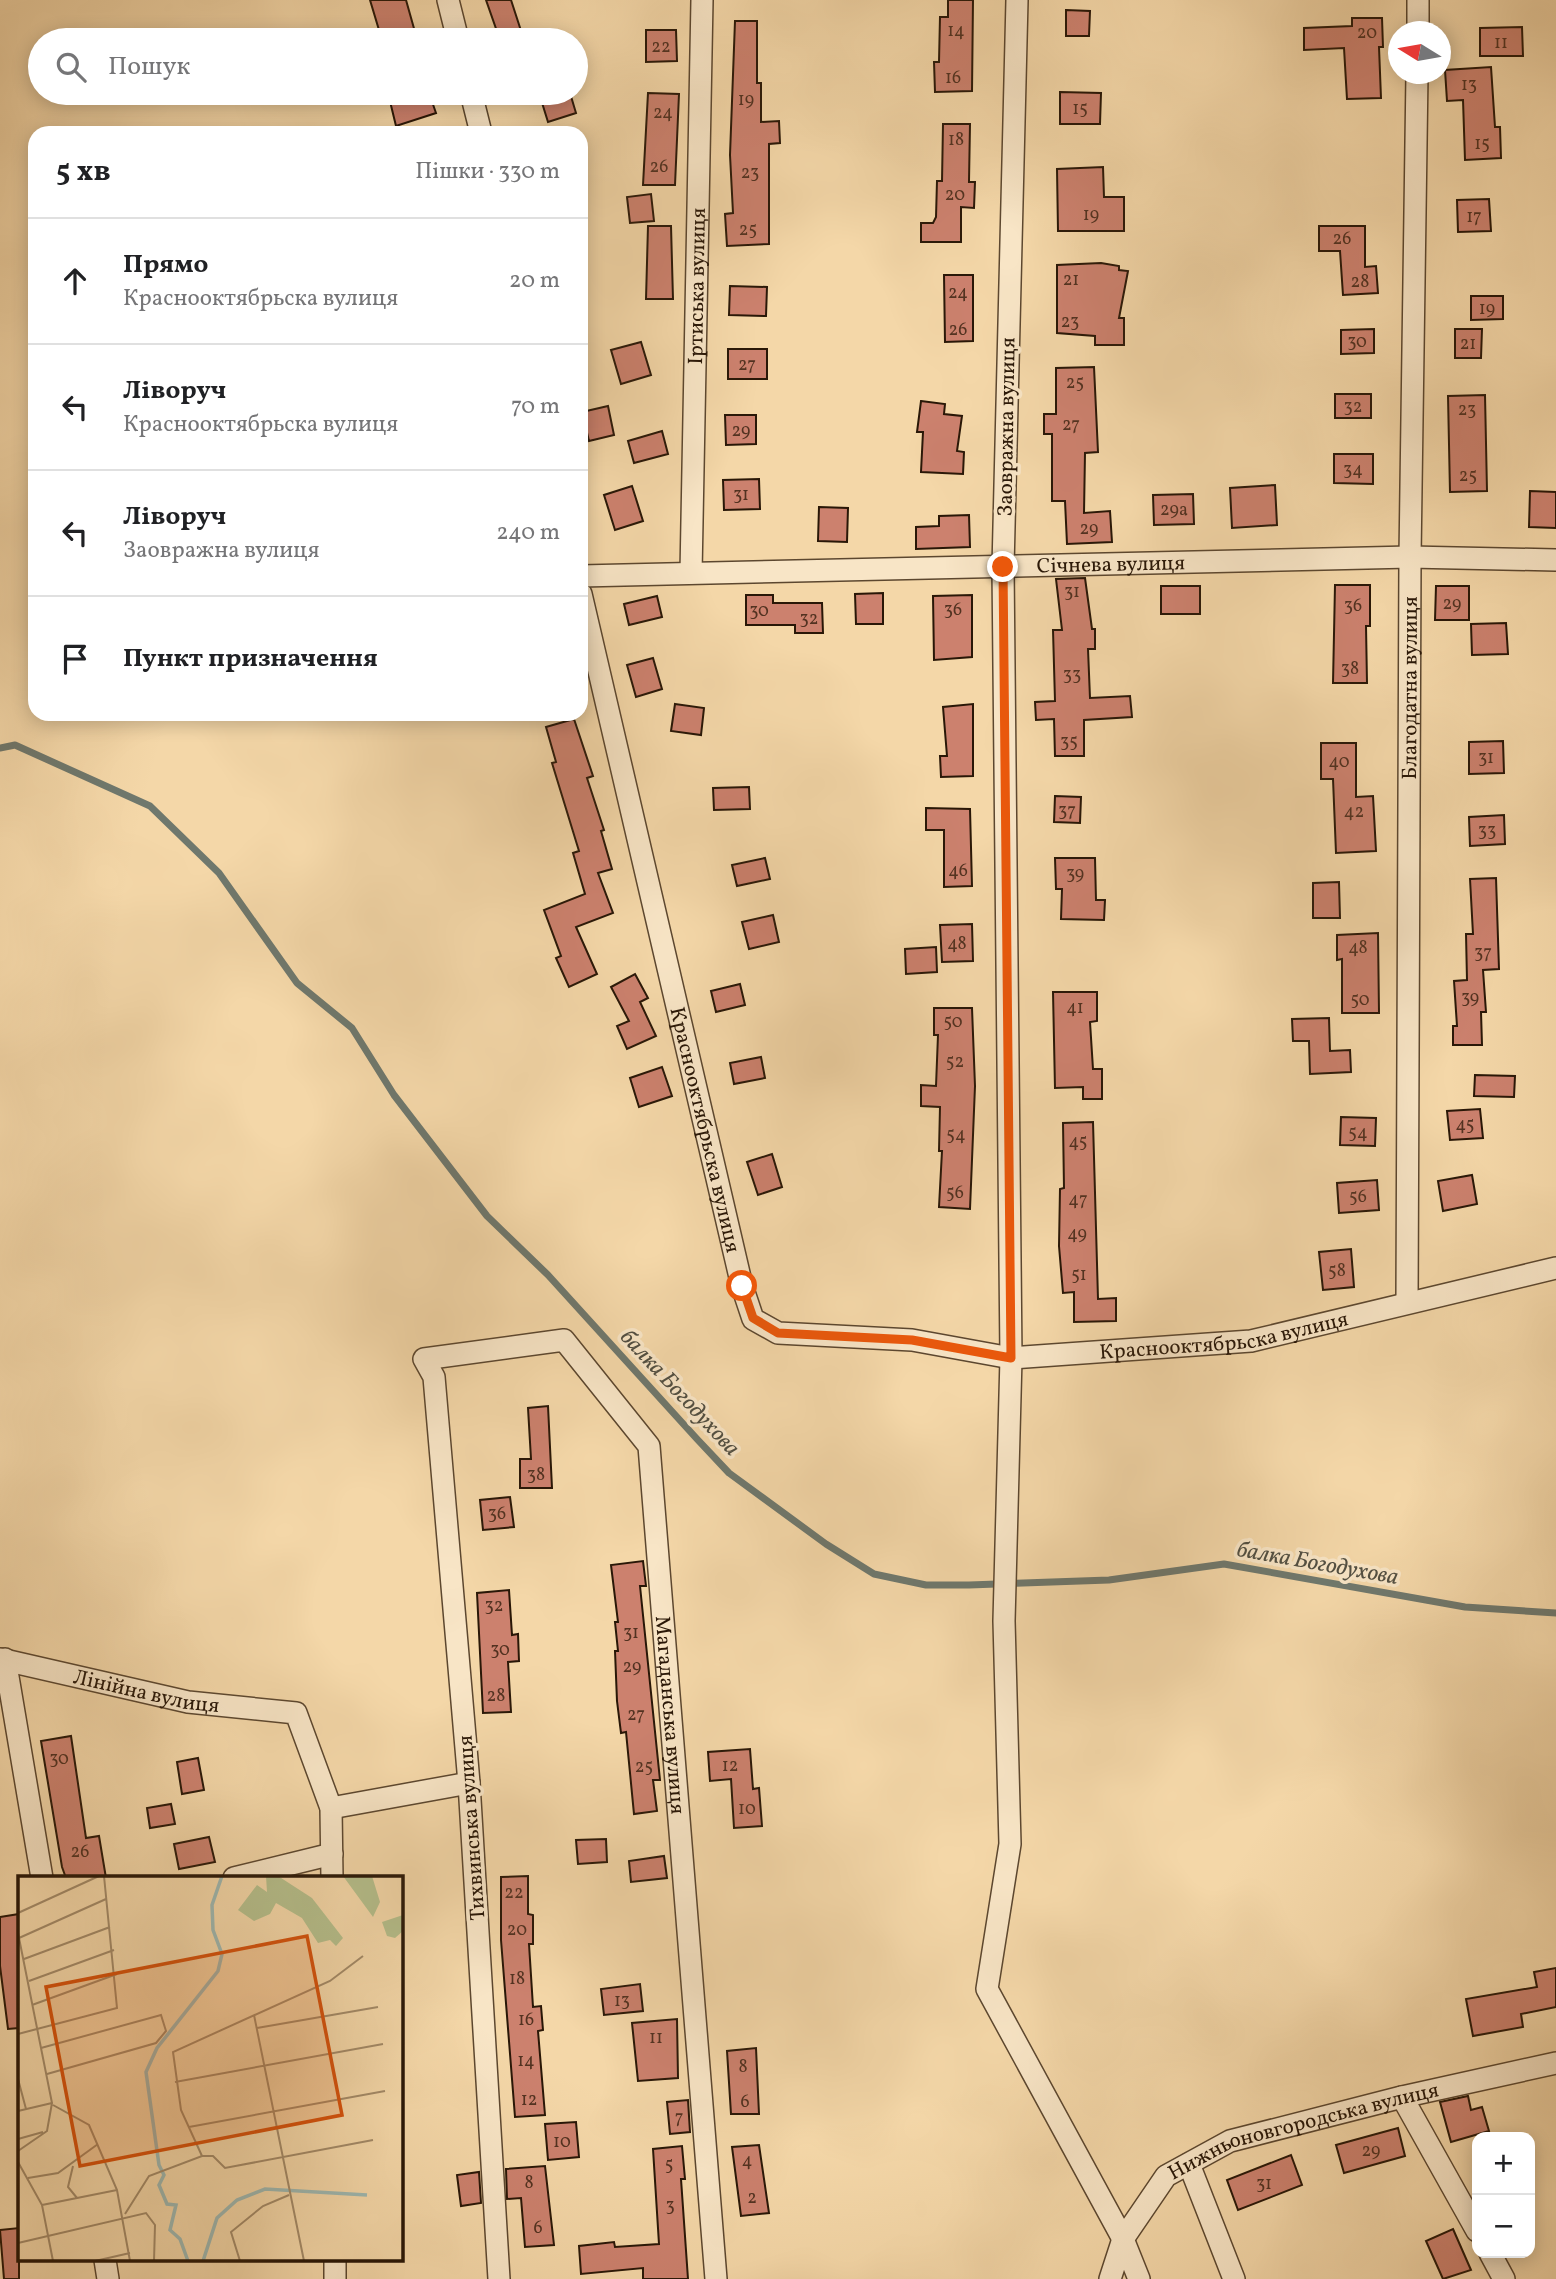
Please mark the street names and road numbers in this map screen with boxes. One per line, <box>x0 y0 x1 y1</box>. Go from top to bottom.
street label: Іртиська вулиця <box>682 207 714 365</box>
street label: Заовражна вулиця <box>991 337 1024 517</box>
street label: Січнева вулиця <box>1036 549 1185 582</box>
street label: Благодатна вулиця <box>1396 596 1426 780</box>
street label: Краснооктябрьска вулиця <box>662 1004 747 1256</box>
street label: Краснооктябрьска вулиця <box>1098 1305 1351 1368</box>
street label: Магаданська вулиця <box>647 1615 692 1816</box>
street label: Лінійна вулиця <box>70 1663 221 1721</box>
street label: Тихвинська вулиця <box>452 1734 493 1921</box>
street label: Нижньоновгородська вулиця <box>1163 2076 1442 2188</box>

